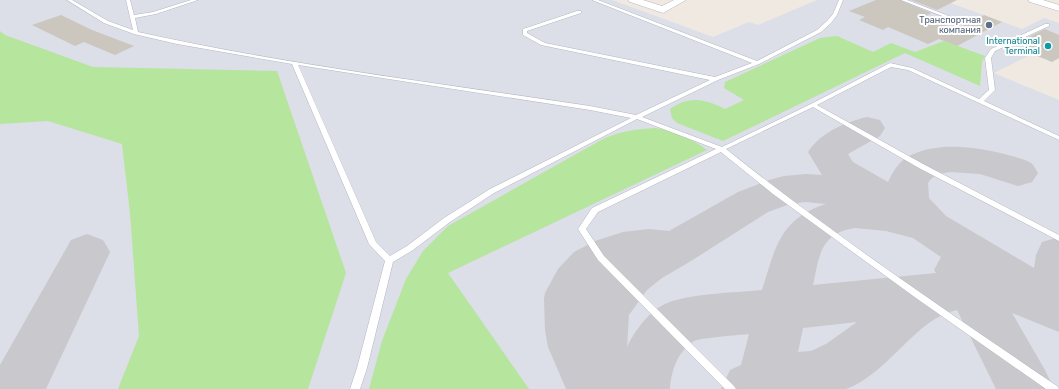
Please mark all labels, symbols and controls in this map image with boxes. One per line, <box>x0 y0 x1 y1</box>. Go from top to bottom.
place label: Транспортная компания <box>919 15 981 35</box>
marker: Транспортная компания <box>984 20 994 30</box>
place label: International Terminal <box>986 36 1040 56</box>
marker: International Terminal <box>1043 41 1053 51</box>

